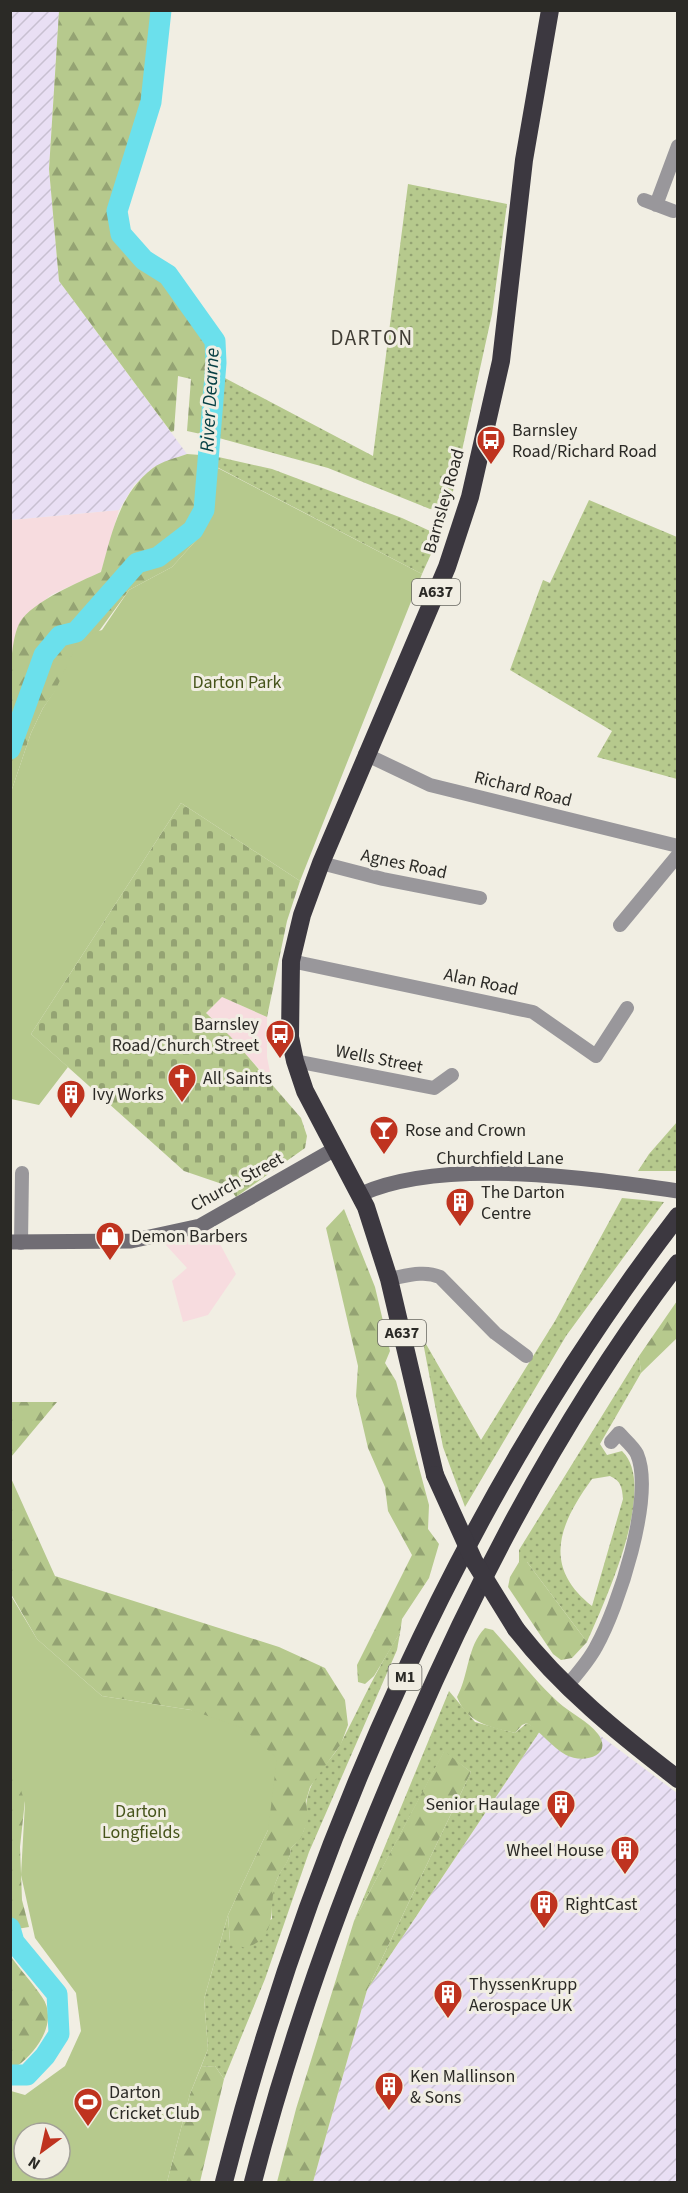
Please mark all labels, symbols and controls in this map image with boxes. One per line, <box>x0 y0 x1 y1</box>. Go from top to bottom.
district label: DARTON <box>330 323 414 353</box>
water label: River Dearne <box>193 347 227 453</box>
place label: Barnsley Road/Richard Road <box>512 418 657 464</box>
bus stop icon: Barnsley Road/Richard Road <box>475 424 507 466</box>
street label: Barnsley Road <box>417 446 471 556</box>
road number: A637 <box>412 579 460 605</box>
park label: Darton Park <box>192 670 282 695</box>
street label: Richard Road <box>471 765 575 813</box>
street label: Agnes Road <box>359 843 449 885</box>
street label: Alan Road <box>441 962 521 1002</box>
place label: Barnsley Road/Church Street <box>112 1012 260 1058</box>
bus stop icon: Barnsley Road/Church Street <box>264 1018 296 1060</box>
street label: Wells Street <box>333 1038 425 1080</box>
church icon: All Saints <box>166 1062 198 1104</box>
place label: All Saints <box>203 1066 272 1091</box>
building icon: Ivy Works <box>55 1078 87 1120</box>
place label: Ivy Works <box>92 1082 164 1107</box>
bar icon: Rose and Crown <box>368 1114 400 1156</box>
place label: Rose and Crown <box>405 1118 526 1143</box>
street label: Church Street <box>186 1146 288 1218</box>
street label: Churchfield Lane <box>436 1146 564 1171</box>
place label: The Darton Centre <box>481 1180 565 1226</box>
building icon: The Darton Centre <box>444 1186 476 1228</box>
shop icon: Demon Barbers <box>94 1220 126 1262</box>
place label: Demon Barbers <box>131 1224 248 1249</box>
road number: A637 <box>378 1320 426 1346</box>
road number: M1 <box>388 1664 422 1690</box>
building icon: Senior Haulage <box>545 1788 577 1830</box>
place label: Senior Haulage <box>426 1792 540 1817</box>
park label: Darton Longfields <box>102 1799 180 1845</box>
building icon: Wheel House <box>609 1834 641 1876</box>
place label: Wheel House <box>506 1838 604 1863</box>
building icon: RightCast <box>528 1888 560 1930</box>
place label: RightCast <box>565 1892 637 1917</box>
place label: ThyssenKrupp Aerospace UK <box>469 1972 577 2018</box>
building icon: ThyssenKrupp Aerospace UK <box>432 1978 464 2020</box>
place label: Ken Mallinson & Sons <box>410 2064 515 2110</box>
building icon: Ken Mallinson & Sons <box>373 2070 405 2112</box>
place label: Darton Cricket Club <box>109 2080 200 2126</box>
sports icon: Darton Cricket Club <box>72 2086 104 2128</box>
north arrow <box>12 2121 72 2181</box>
text: N <box>24 2151 45 2175</box>

